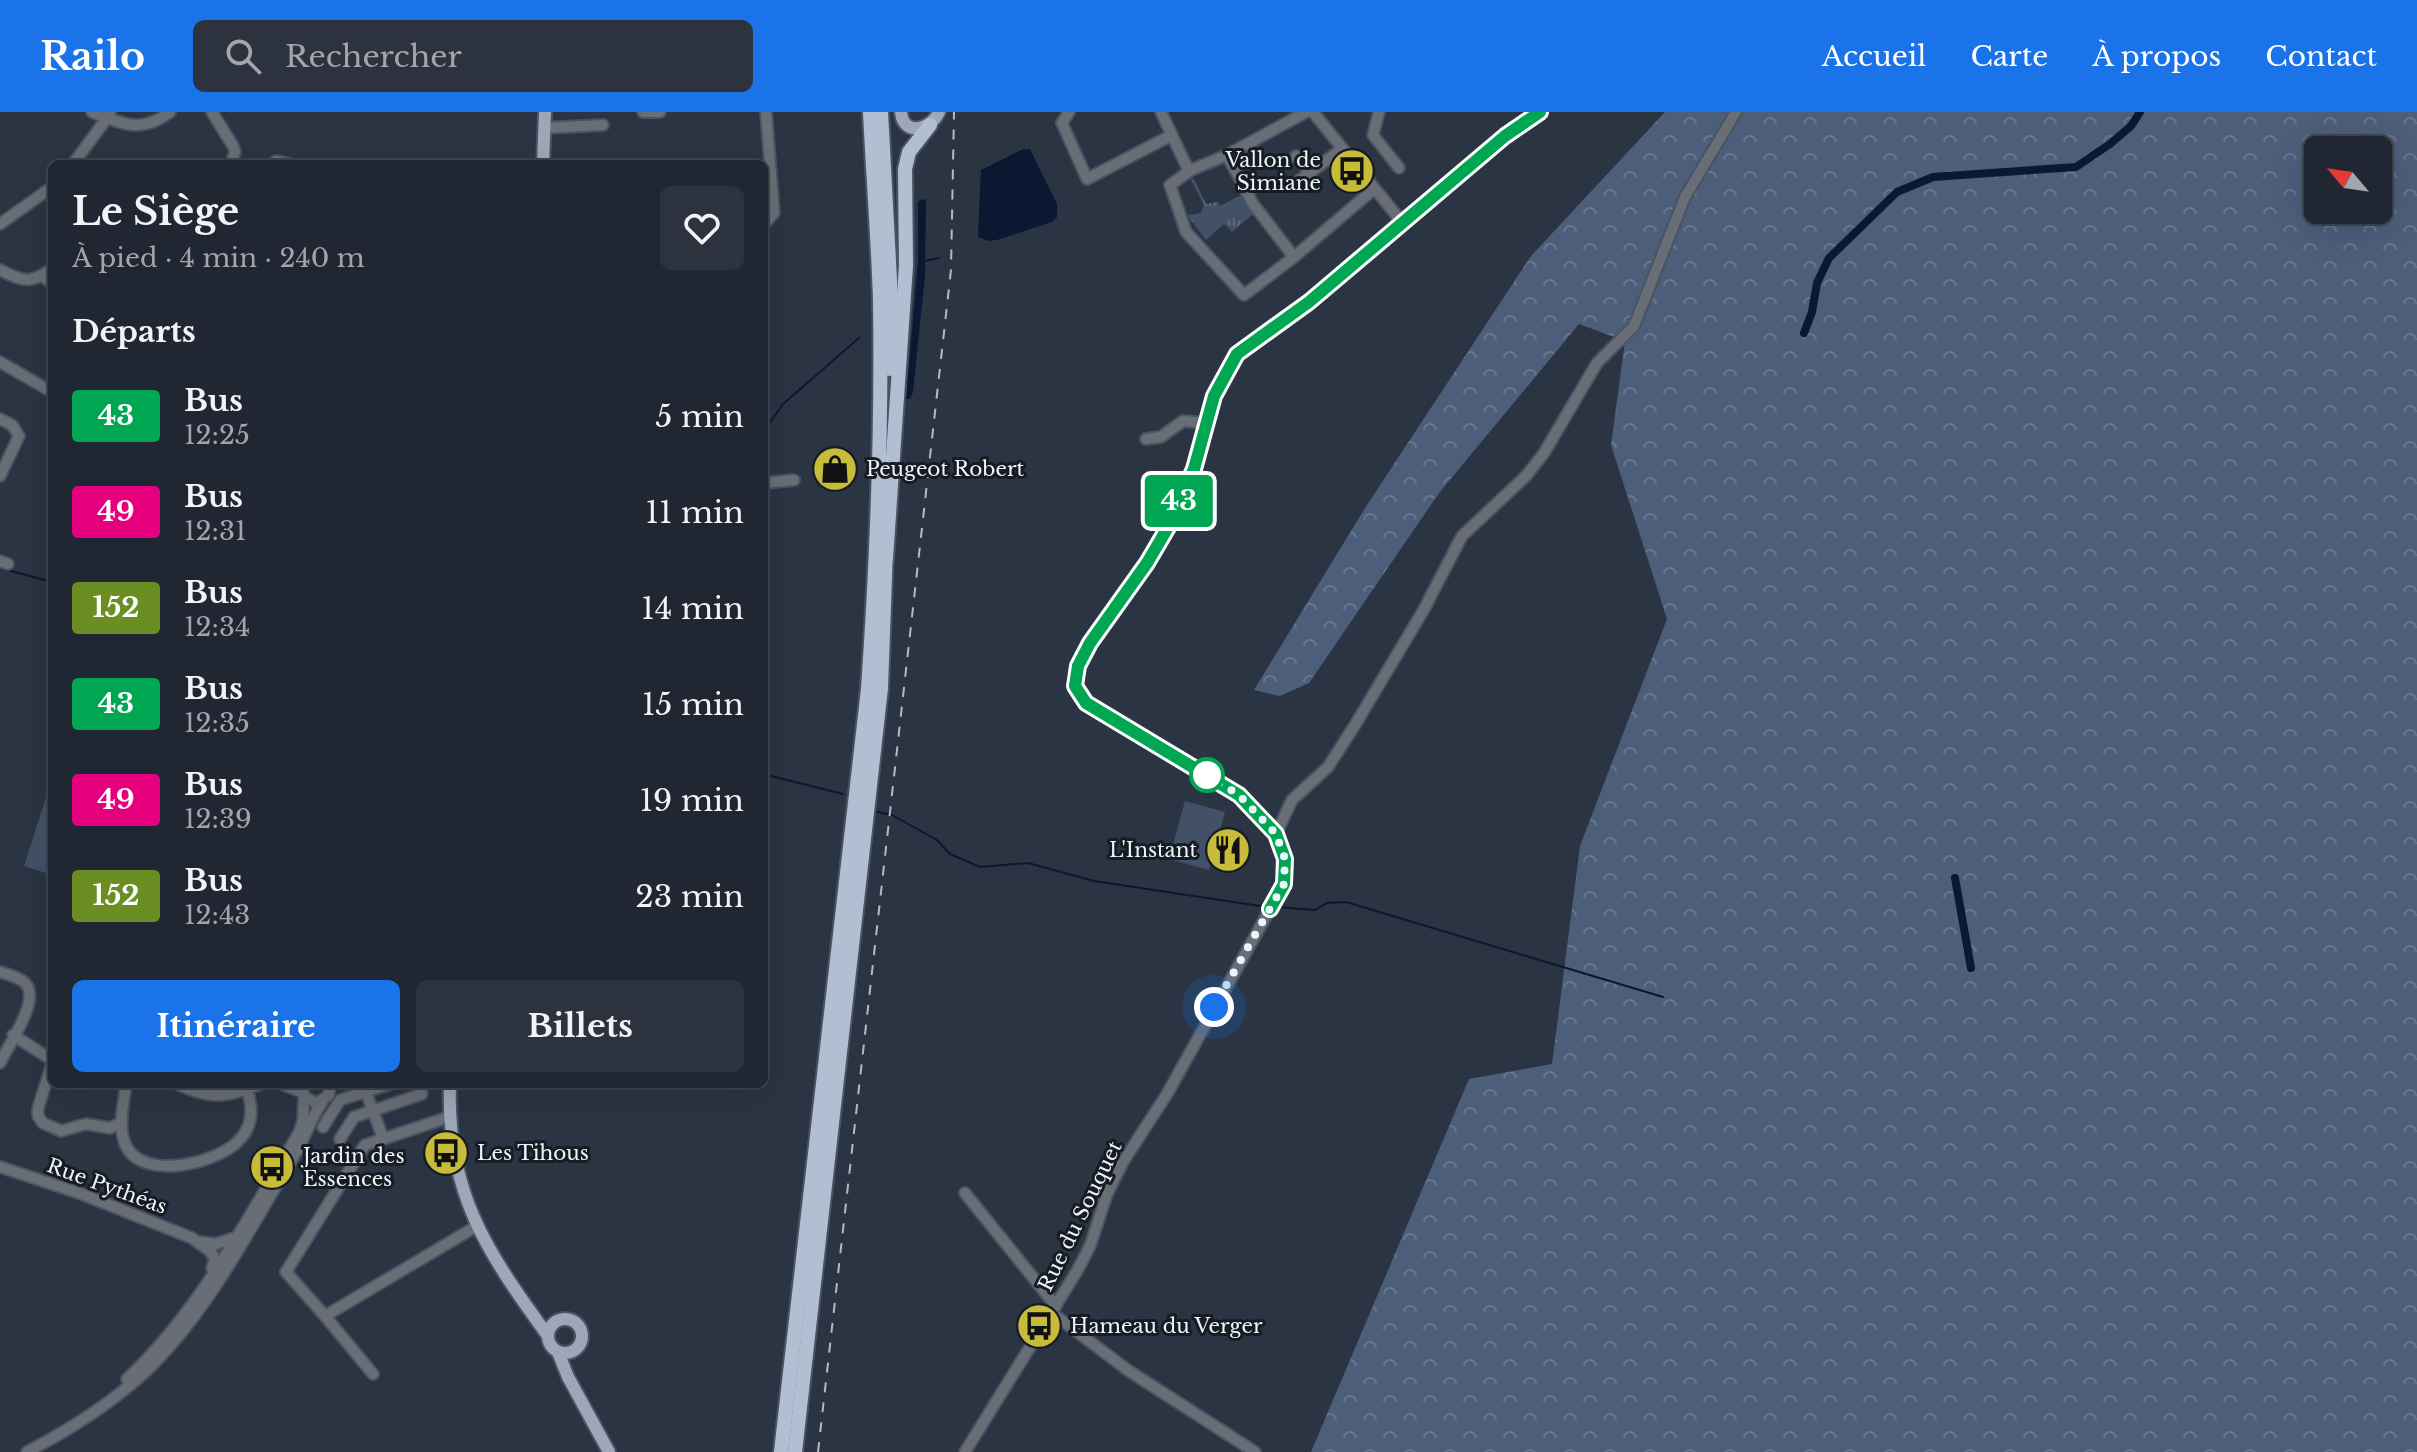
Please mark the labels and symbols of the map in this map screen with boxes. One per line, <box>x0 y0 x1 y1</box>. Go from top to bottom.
north arrow <box>2304 136 2392 224</box>
bus stop icon: Vallon de Simiane <box>1328 147 1376 195</box>
place label: Vallon de Simiane <box>1225 148 1321 195</box>
shop icon: Peugeot Robert <box>811 445 859 493</box>
place label: Peugeot Robert <box>866 457 1024 481</box>
line badge: 43 <box>1143 475 1215 527</box>
unlabelled marker <box>1190 758 1224 792</box>
restaurant icon: L'Instant <box>1204 826 1252 874</box>
place label: L'Instant <box>1109 838 1197 862</box>
your location <box>1194 987 1234 1027</box>
bus stop icon: Les Tihous <box>422 1129 470 1177</box>
street label: Rue du Souquet <box>1033 1137 1127 1295</box>
place label: Les Tihous <box>477 1141 589 1165</box>
bus stop icon: Jardin des Essences <box>248 1143 296 1191</box>
place label: Jardin des Essences <box>300 1144 405 1191</box>
street label: Rue Pythéas <box>44 1153 170 1219</box>
bus stop icon: Hameau du Verger <box>1015 1302 1063 1350</box>
place label: Hameau du Verger <box>1070 1314 1263 1338</box>

